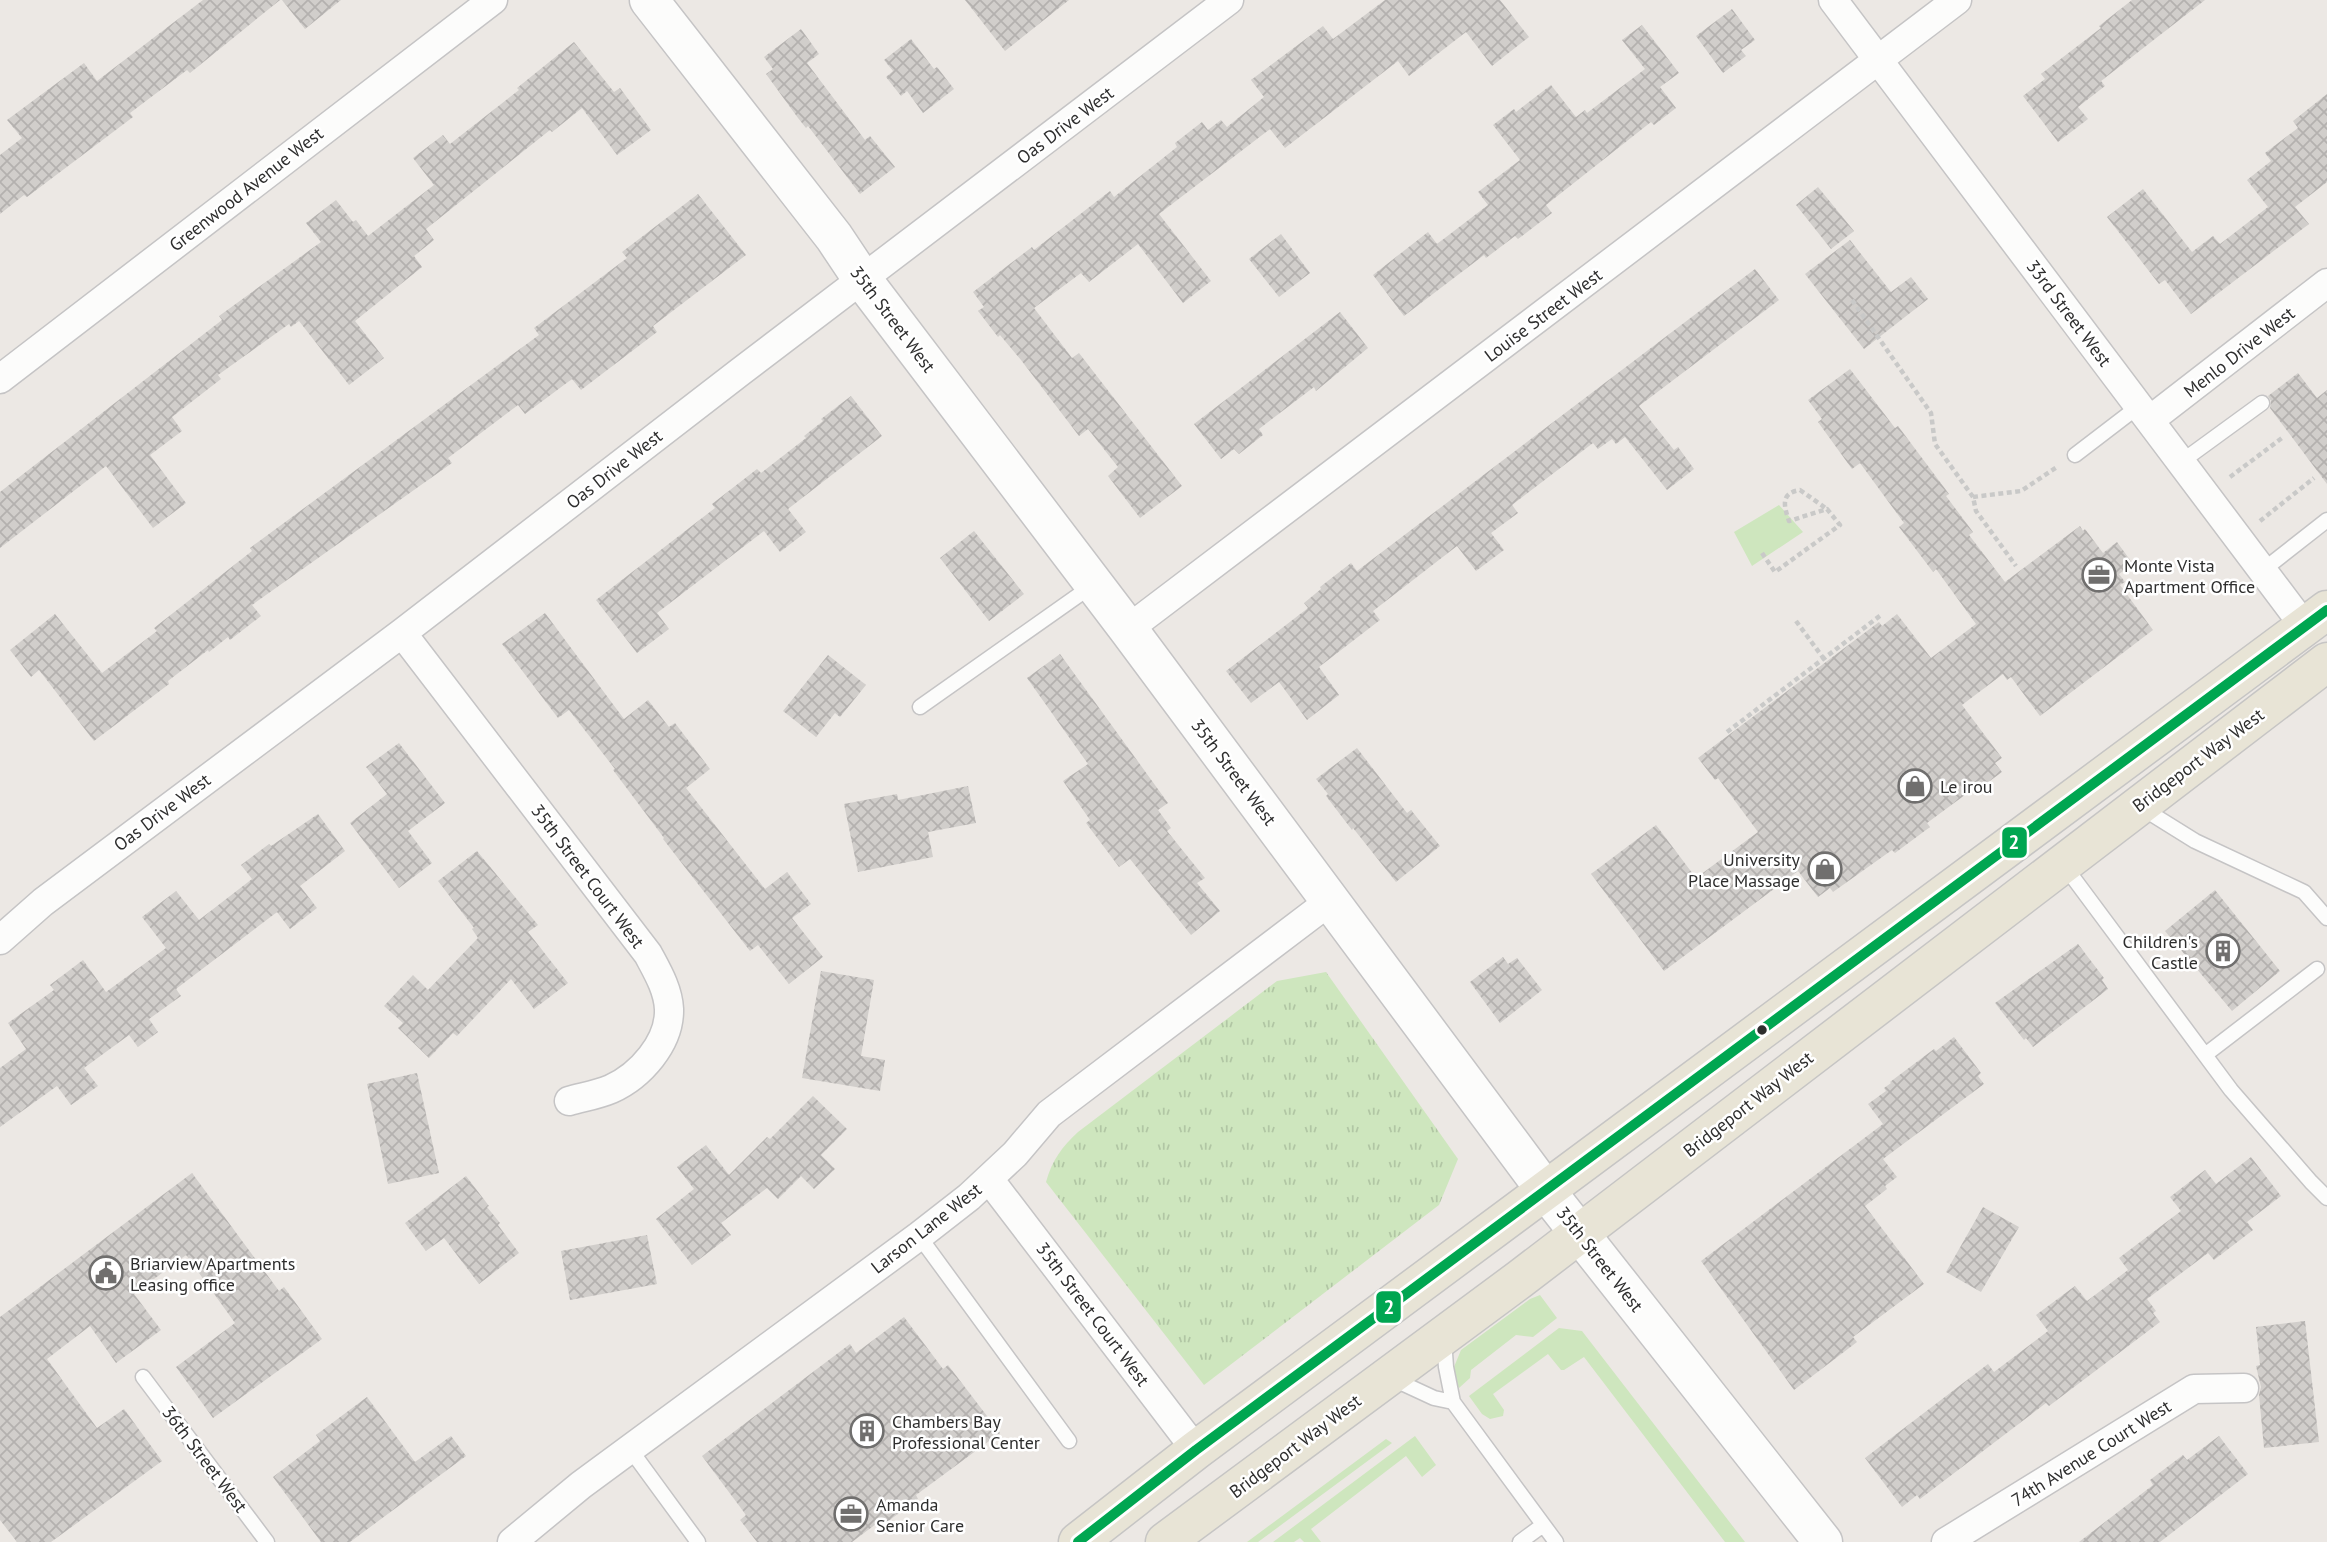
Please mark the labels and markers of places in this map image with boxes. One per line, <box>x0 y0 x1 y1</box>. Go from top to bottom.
place label: Monte Vista Apartment Office <box>2124 554 2255 598</box>
office icon: Monte Vista Apartment Office <box>2080 556 2118 594</box>
shop icon: Le irou <box>1896 767 1934 805</box>
place label: Le irou <box>1940 775 1993 798</box>
place label: University Place Massage <box>1688 848 1801 892</box>
shop icon: University Place Massage <box>1806 850 1844 888</box>
place label: Children's Castle <box>2123 930 2198 974</box>
building icon: Children's Castle <box>2204 932 2242 970</box>
unlabelled marker <box>1755 1023 1769 1037</box>
place label: Briarview Apartments Leasing office <box>130 1252 295 1296</box>
public building icon: Briarview Apartments Leasing office <box>87 1254 125 1292</box>
place label: Chambers Bay Professional Center <box>892 1410 1040 1454</box>
building icon: Chambers Bay Professional Center <box>848 1412 886 1450</box>
place label: Amanda Senior Care <box>876 1493 964 1537</box>
office icon: Amanda Senior Care <box>832 1495 870 1533</box>

